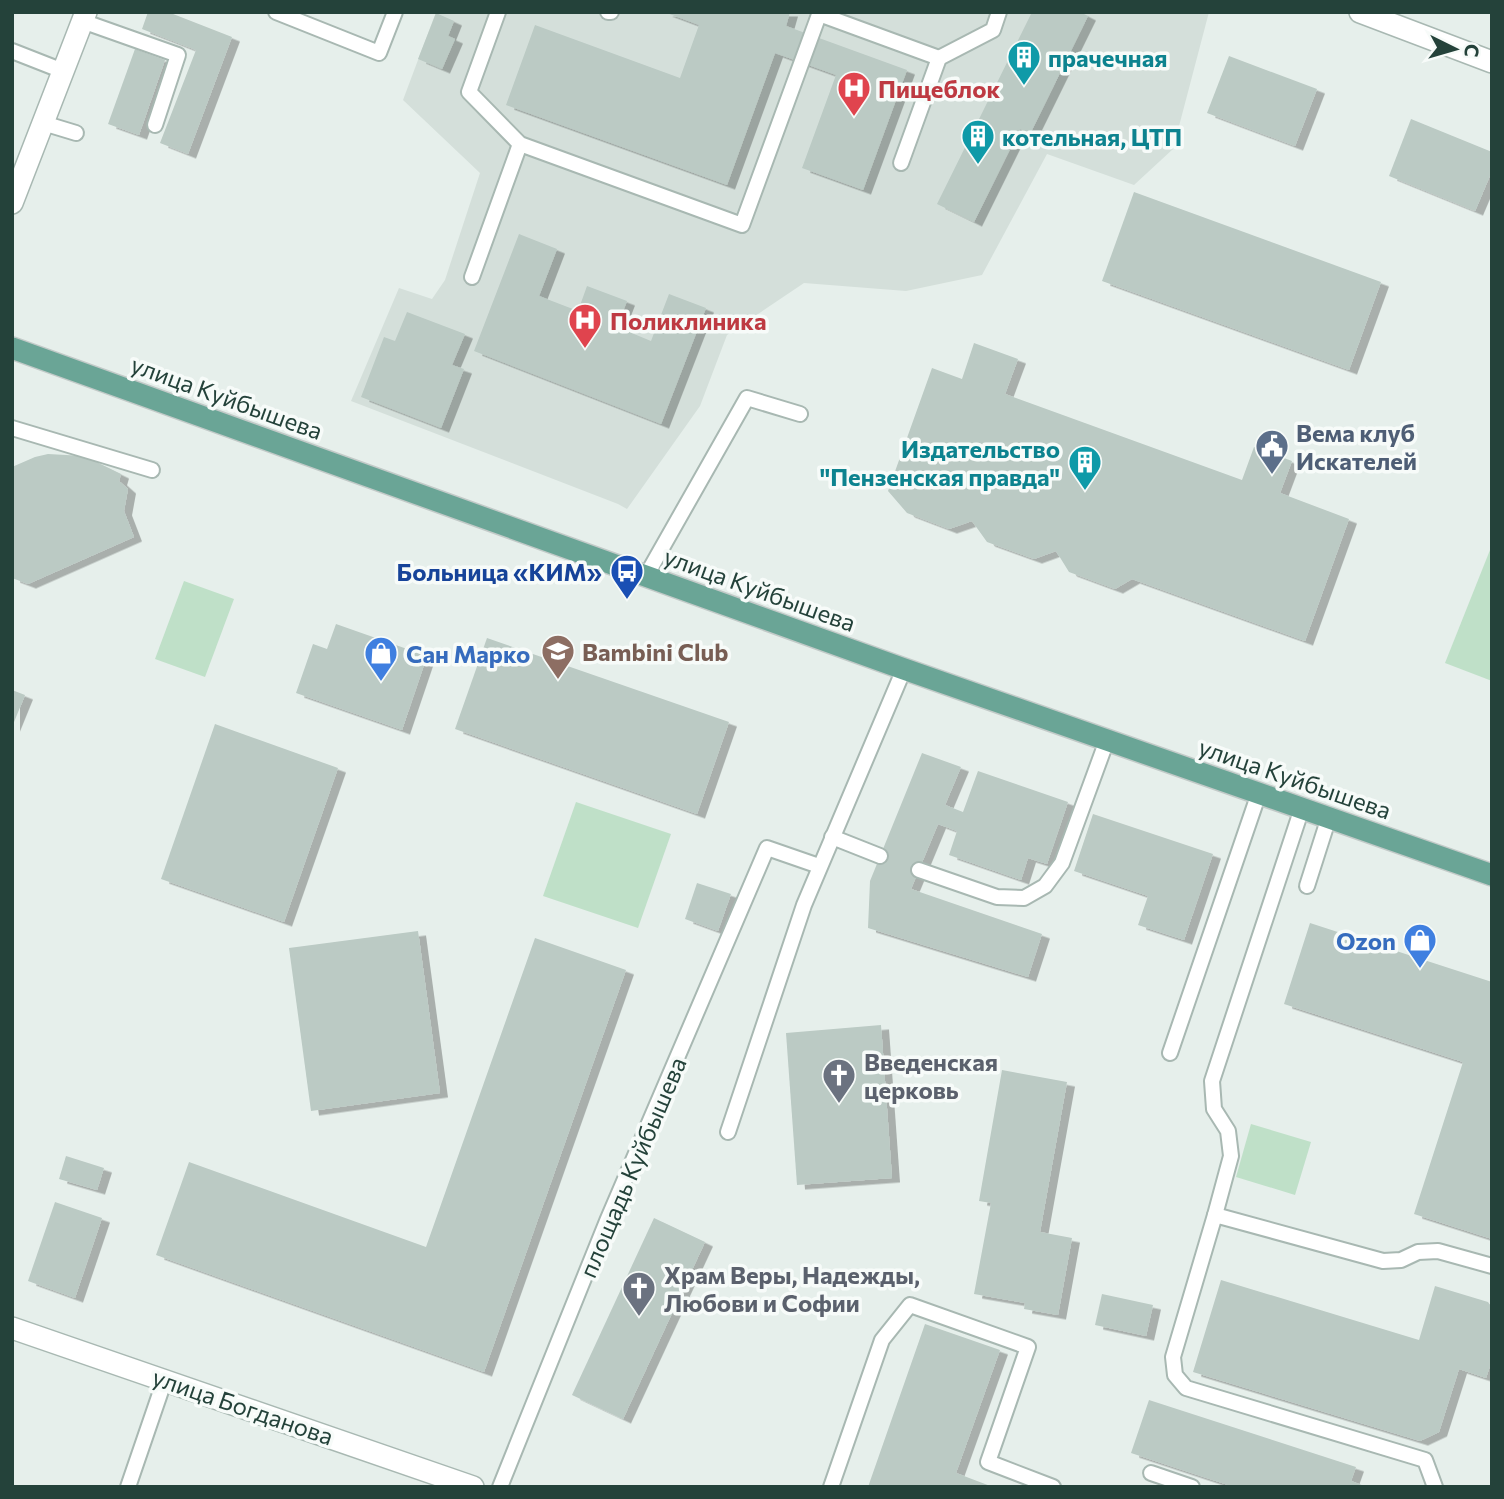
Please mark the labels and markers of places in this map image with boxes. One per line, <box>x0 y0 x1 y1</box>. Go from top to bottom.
building icon: прачечная <box>1005 38 1043 87</box>
place label: прачечная <box>1048 43 1167 72</box>
hospital icon: Пищеблок <box>835 69 873 118</box>
place label: Пищеблок <box>878 74 1000 103</box>
building icon: котельная, ЦТП <box>959 117 997 166</box>
place label: котельная, ЦТП <box>1002 122 1182 151</box>
hospital icon: Поликлиника <box>566 301 604 350</box>
place label: Поликлиника <box>610 306 767 335</box>
place label: Вема клуб Искателей <box>1296 418 1417 475</box>
public building icon: Вема клуб Искателей <box>1253 427 1291 476</box>
place label: Издательство "Пензенская правда" <box>820 434 1060 491</box>
building icon: Издательство "Пензенская правда" <box>1066 443 1104 492</box>
bus stop icon: Больница «КИМ» <box>608 552 646 601</box>
place label: Больница «КИМ» <box>397 557 602 586</box>
school or university icon: Bambini Club <box>539 632 577 681</box>
shop icon: Сан Марко <box>362 634 400 683</box>
place label: Bambini Club <box>582 637 728 666</box>
place label: Сан Марко <box>406 639 530 668</box>
shop icon: Ozon <box>1401 921 1439 970</box>
place label: Ozon <box>1336 926 1396 955</box>
place label: Введенская церковь <box>864 1047 998 1104</box>
church icon: Введенская церковь <box>820 1056 858 1105</box>
place label: Храм Веры, Надежды, Любови и Софии <box>664 1260 920 1317</box>
church icon: Храм Веры, Надежды, Любови и Софии <box>620 1269 658 1318</box>

